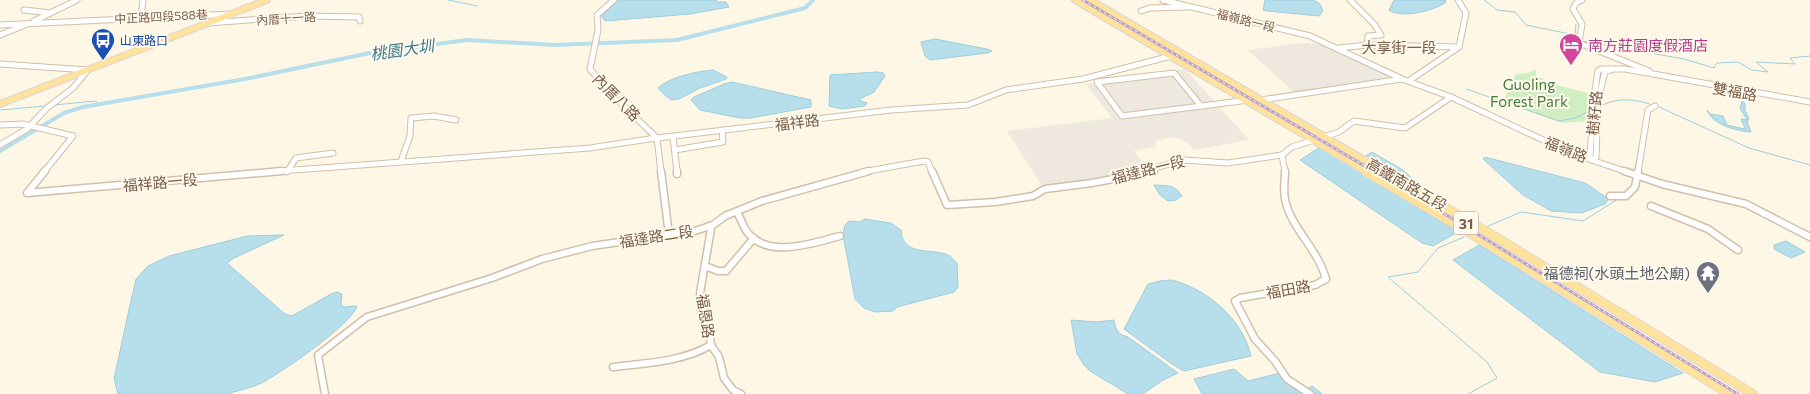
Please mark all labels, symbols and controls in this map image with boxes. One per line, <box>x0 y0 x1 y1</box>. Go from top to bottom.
street label: 福嶺路一段 <box>1215 6 1277 34</box>
street label: 中正路四段588巷 <box>114 7 208 25</box>
street label: 內厝十一路 <box>256 9 316 27</box>
bus stop icon: 山東路口 <box>90 27 116 61</box>
hotel icon: 南方莊園度假酒店 <box>1558 32 1584 66</box>
place label: 山東路口 <box>120 33 168 47</box>
water label: 桃園大圳 <box>369 35 437 63</box>
place label: 南方莊園度假酒店 <box>1588 36 1708 54</box>
street label: 大享街一段 <box>1361 38 1437 56</box>
street label: 內厝八路 <box>589 69 645 125</box>
park label: Guoling Forest Park <box>1490 75 1568 110</box>
street label: 雙福路 <box>1711 78 1759 104</box>
street label: 樹籽路 <box>1583 90 1605 136</box>
street label: 福祥路 <box>774 110 820 134</box>
street label: 福嶺路 <box>1542 132 1590 166</box>
street label: 福達路一段 <box>1109 151 1187 187</box>
street label: 高鐵南路五段 <box>1364 154 1450 214</box>
street label: 福祥路一段 <box>122 170 198 194</box>
road number: 31 <box>1454 212 1478 234</box>
street label: 福達路二段 <box>618 221 694 251</box>
temple icon: 福德祠(水頭土地公廟) <box>1695 260 1721 294</box>
place label: 福德祠(水頭土地公廟) <box>1543 264 1690 282</box>
street label: 福田路 <box>1264 276 1312 302</box>
street label: 福恩路 <box>694 292 718 340</box>

